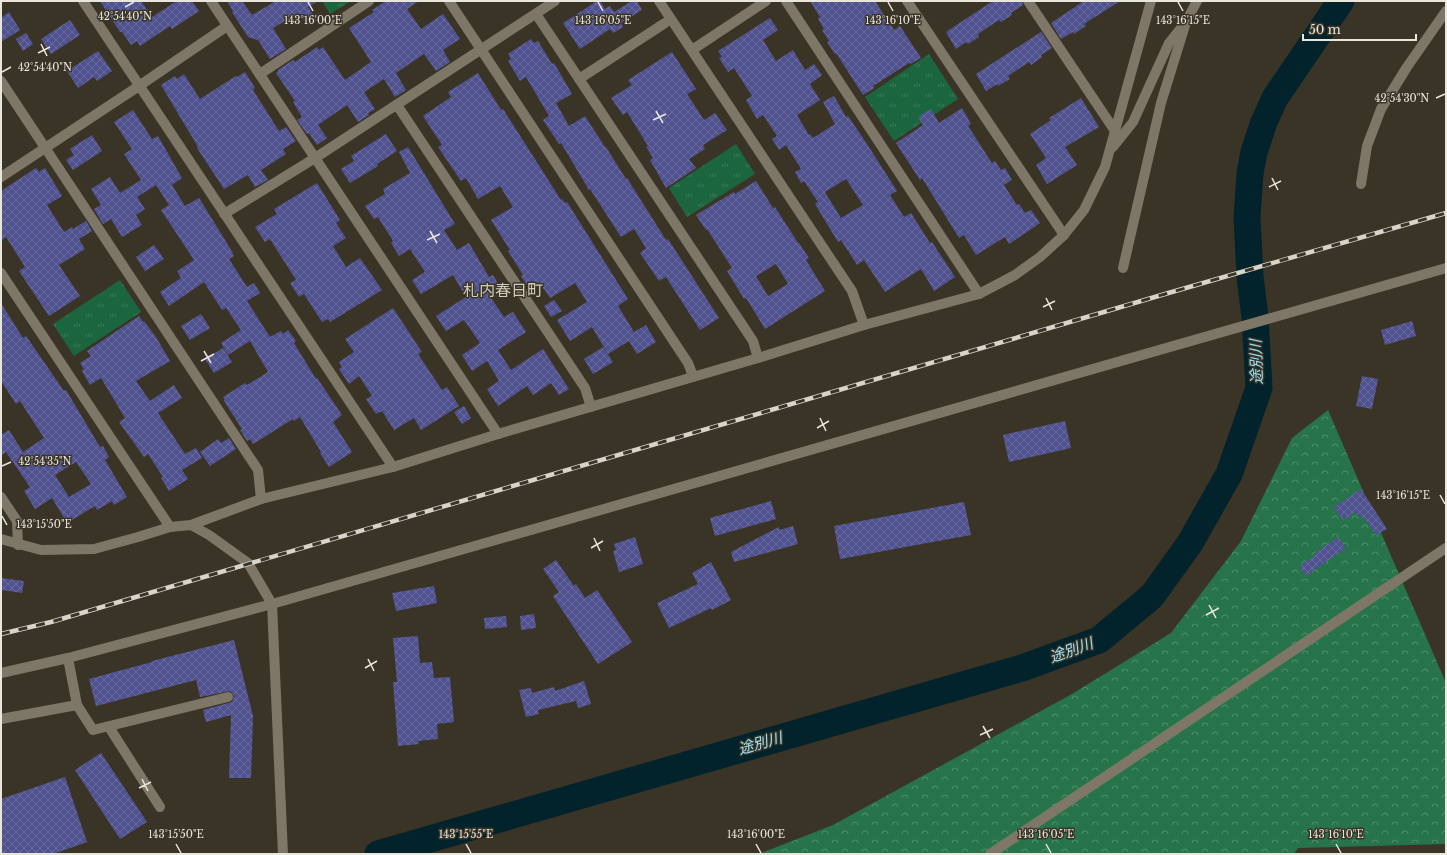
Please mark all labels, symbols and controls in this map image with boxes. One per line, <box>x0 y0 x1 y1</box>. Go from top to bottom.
text: 42°54'40"N <box>98 10 152 23</box>
text: 143°16'00"E <box>284 14 342 27</box>
text: 143°16'05"E <box>575 14 631 27</box>
text: 143°16'10"E <box>865 14 921 27</box>
text: 143°16'15"E <box>1156 14 1210 27</box>
scale bar <box>1303 16 1416 42</box>
text: 50 m <box>1309 22 1341 37</box>
text: 42°54'40"N <box>18 61 72 74</box>
text: 42°54'30"N <box>1375 92 1429 105</box>
district label: 札内春日町 <box>463 280 543 300</box>
water label: 途別川 <box>1246 337 1266 385</box>
text: 42°54'35"N <box>18 455 72 468</box>
text: 143°16'15"E <box>1376 489 1430 502</box>
text: 143°15'50"E <box>16 518 72 531</box>
water label: 途別川 <box>1047 633 1097 667</box>
water label: 途別川 <box>736 727 786 758</box>
text: 143°15'50"E <box>148 828 204 841</box>
text: 143°15'55"E <box>439 828 493 841</box>
text: 143°16'00"E <box>727 828 785 841</box>
text: 143°16'05"E <box>1018 828 1074 841</box>
text: 143°16'10"E <box>1308 828 1364 841</box>

